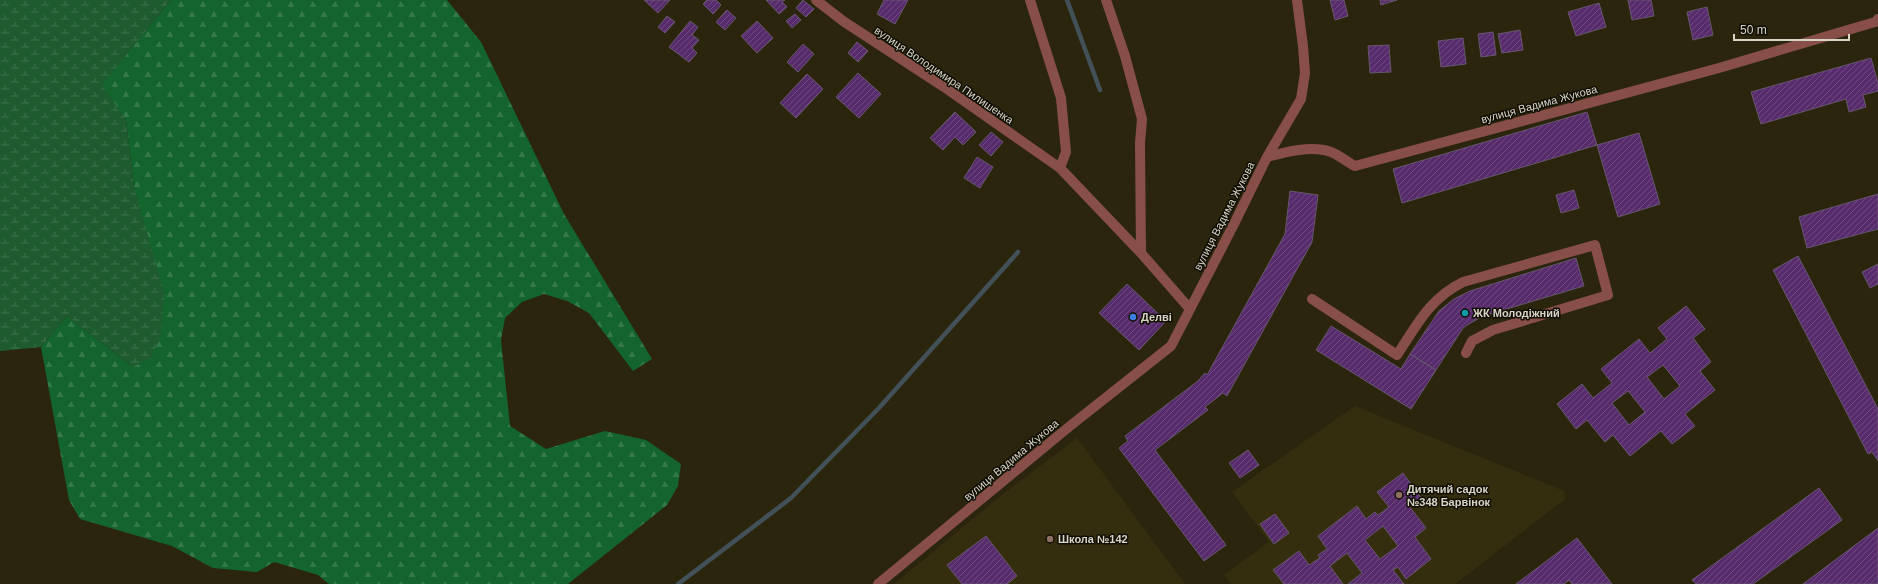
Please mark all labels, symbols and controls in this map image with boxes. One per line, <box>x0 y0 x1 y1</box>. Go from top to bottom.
scale bar <box>1734 16 1849 42</box>
text: 50 m <box>1740 23 1767 37</box>
street label: вулиця Володимира Пилишенка <box>872 24 1016 127</box>
street label: вулиця Вадима Жукова <box>1480 82 1599 125</box>
street label: вулиця Вадима Жукова <box>1191 159 1257 272</box>
place label: ЖК Молодіжний <box>1472 307 1560 319</box>
marker: ЖК Молодіжний <box>1460 308 1470 318</box>
place label: Делві <box>1141 311 1172 323</box>
marker: Делві <box>1128 312 1138 322</box>
street label: вулиця Вадима Жукова <box>961 416 1061 503</box>
place label: Дитячий садок №348 Барвінок <box>1407 483 1491 508</box>
marker: Дитячий садок №348 Барвінок <box>1394 490 1404 500</box>
place label: Школа №142 <box>1058 533 1128 545</box>
marker: Школа №142 <box>1045 534 1055 544</box>

